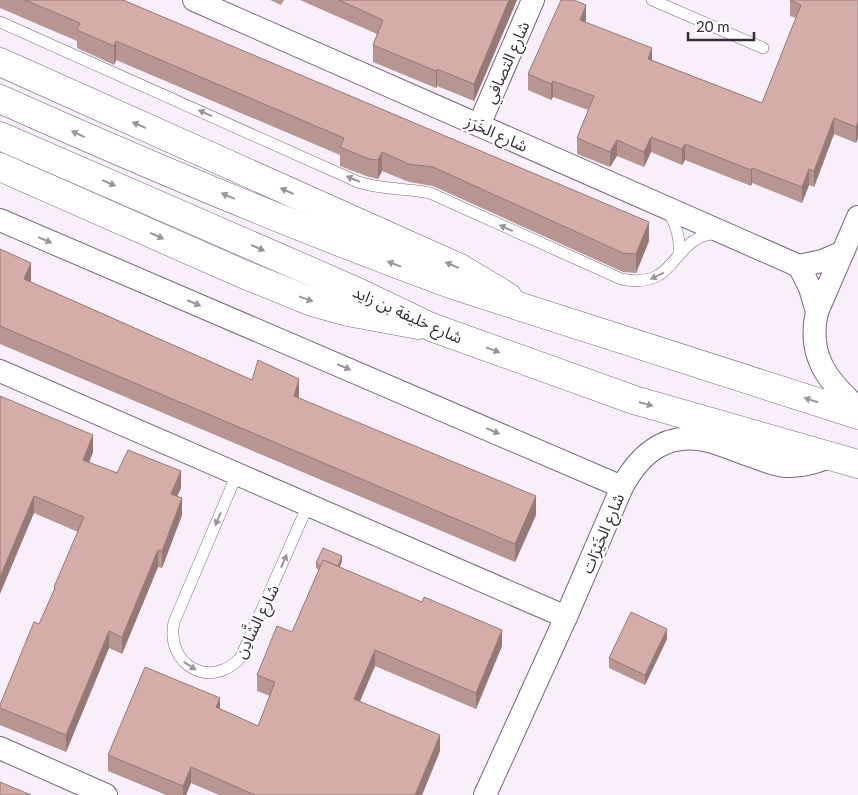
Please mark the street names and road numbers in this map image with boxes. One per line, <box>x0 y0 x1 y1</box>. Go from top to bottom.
street label: شارع التصافي <box>479 18 536 108</box>
street label: شارع الخَرَز <box>461 111 531 159</box>
street label: شارع خليفة بن زايد <box>349 281 466 350</box>
street label: شارع الخَيْرَات <box>577 490 631 577</box>
street label: شارع الشَّادِن <box>228 580 286 663</box>

